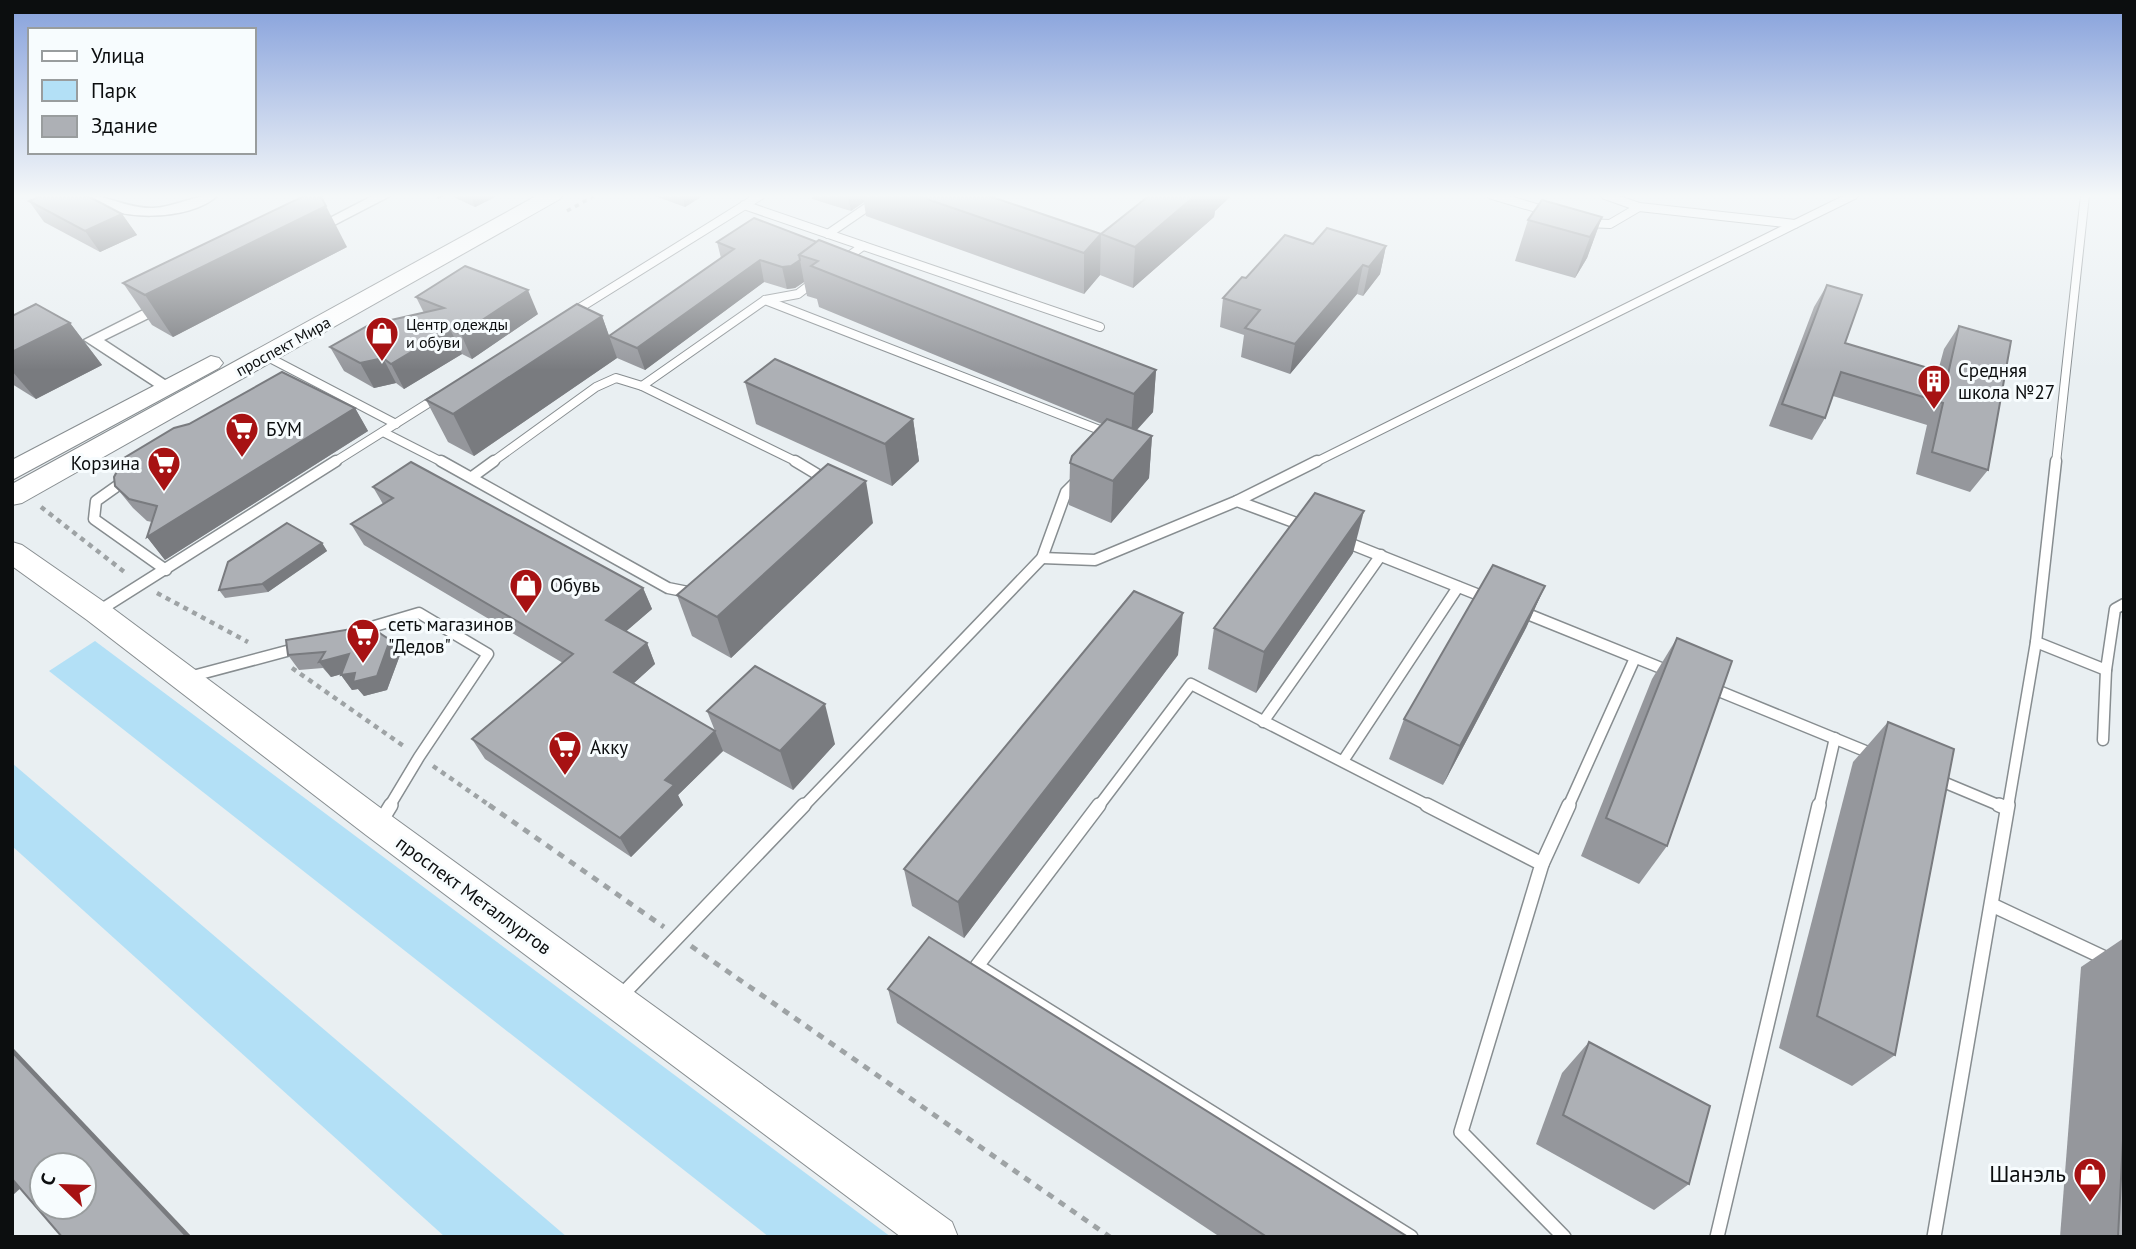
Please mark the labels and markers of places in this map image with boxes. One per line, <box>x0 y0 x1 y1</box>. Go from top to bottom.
shop icon: Центр одежды и обуви <box>363 314 401 363</box>
place label: Центр одежды и обуви <box>406 314 508 352</box>
place label: Средняя школа №27 <box>1958 358 2055 404</box>
building icon: Средняя школа №27 <box>1915 362 1953 411</box>
supermarket icon: БУМ <box>223 410 261 459</box>
place label: БУМ <box>266 417 302 441</box>
supermarket icon: Корзина <box>145 444 183 493</box>
place label: Корзина <box>71 451 140 475</box>
shop icon: Обувь <box>507 566 545 615</box>
place label: Обувь <box>550 573 600 597</box>
place label: сеть магазинов "Дедов" <box>388 612 513 658</box>
supermarket icon: сеть магазинов "Дедов" <box>344 616 382 665</box>
supermarket icon: Акку <box>546 728 584 777</box>
place label: Акку <box>590 735 628 759</box>
shop icon: Шанэль <box>2071 1155 2109 1204</box>
place label: Шанэль <box>1989 1159 2066 1188</box>

